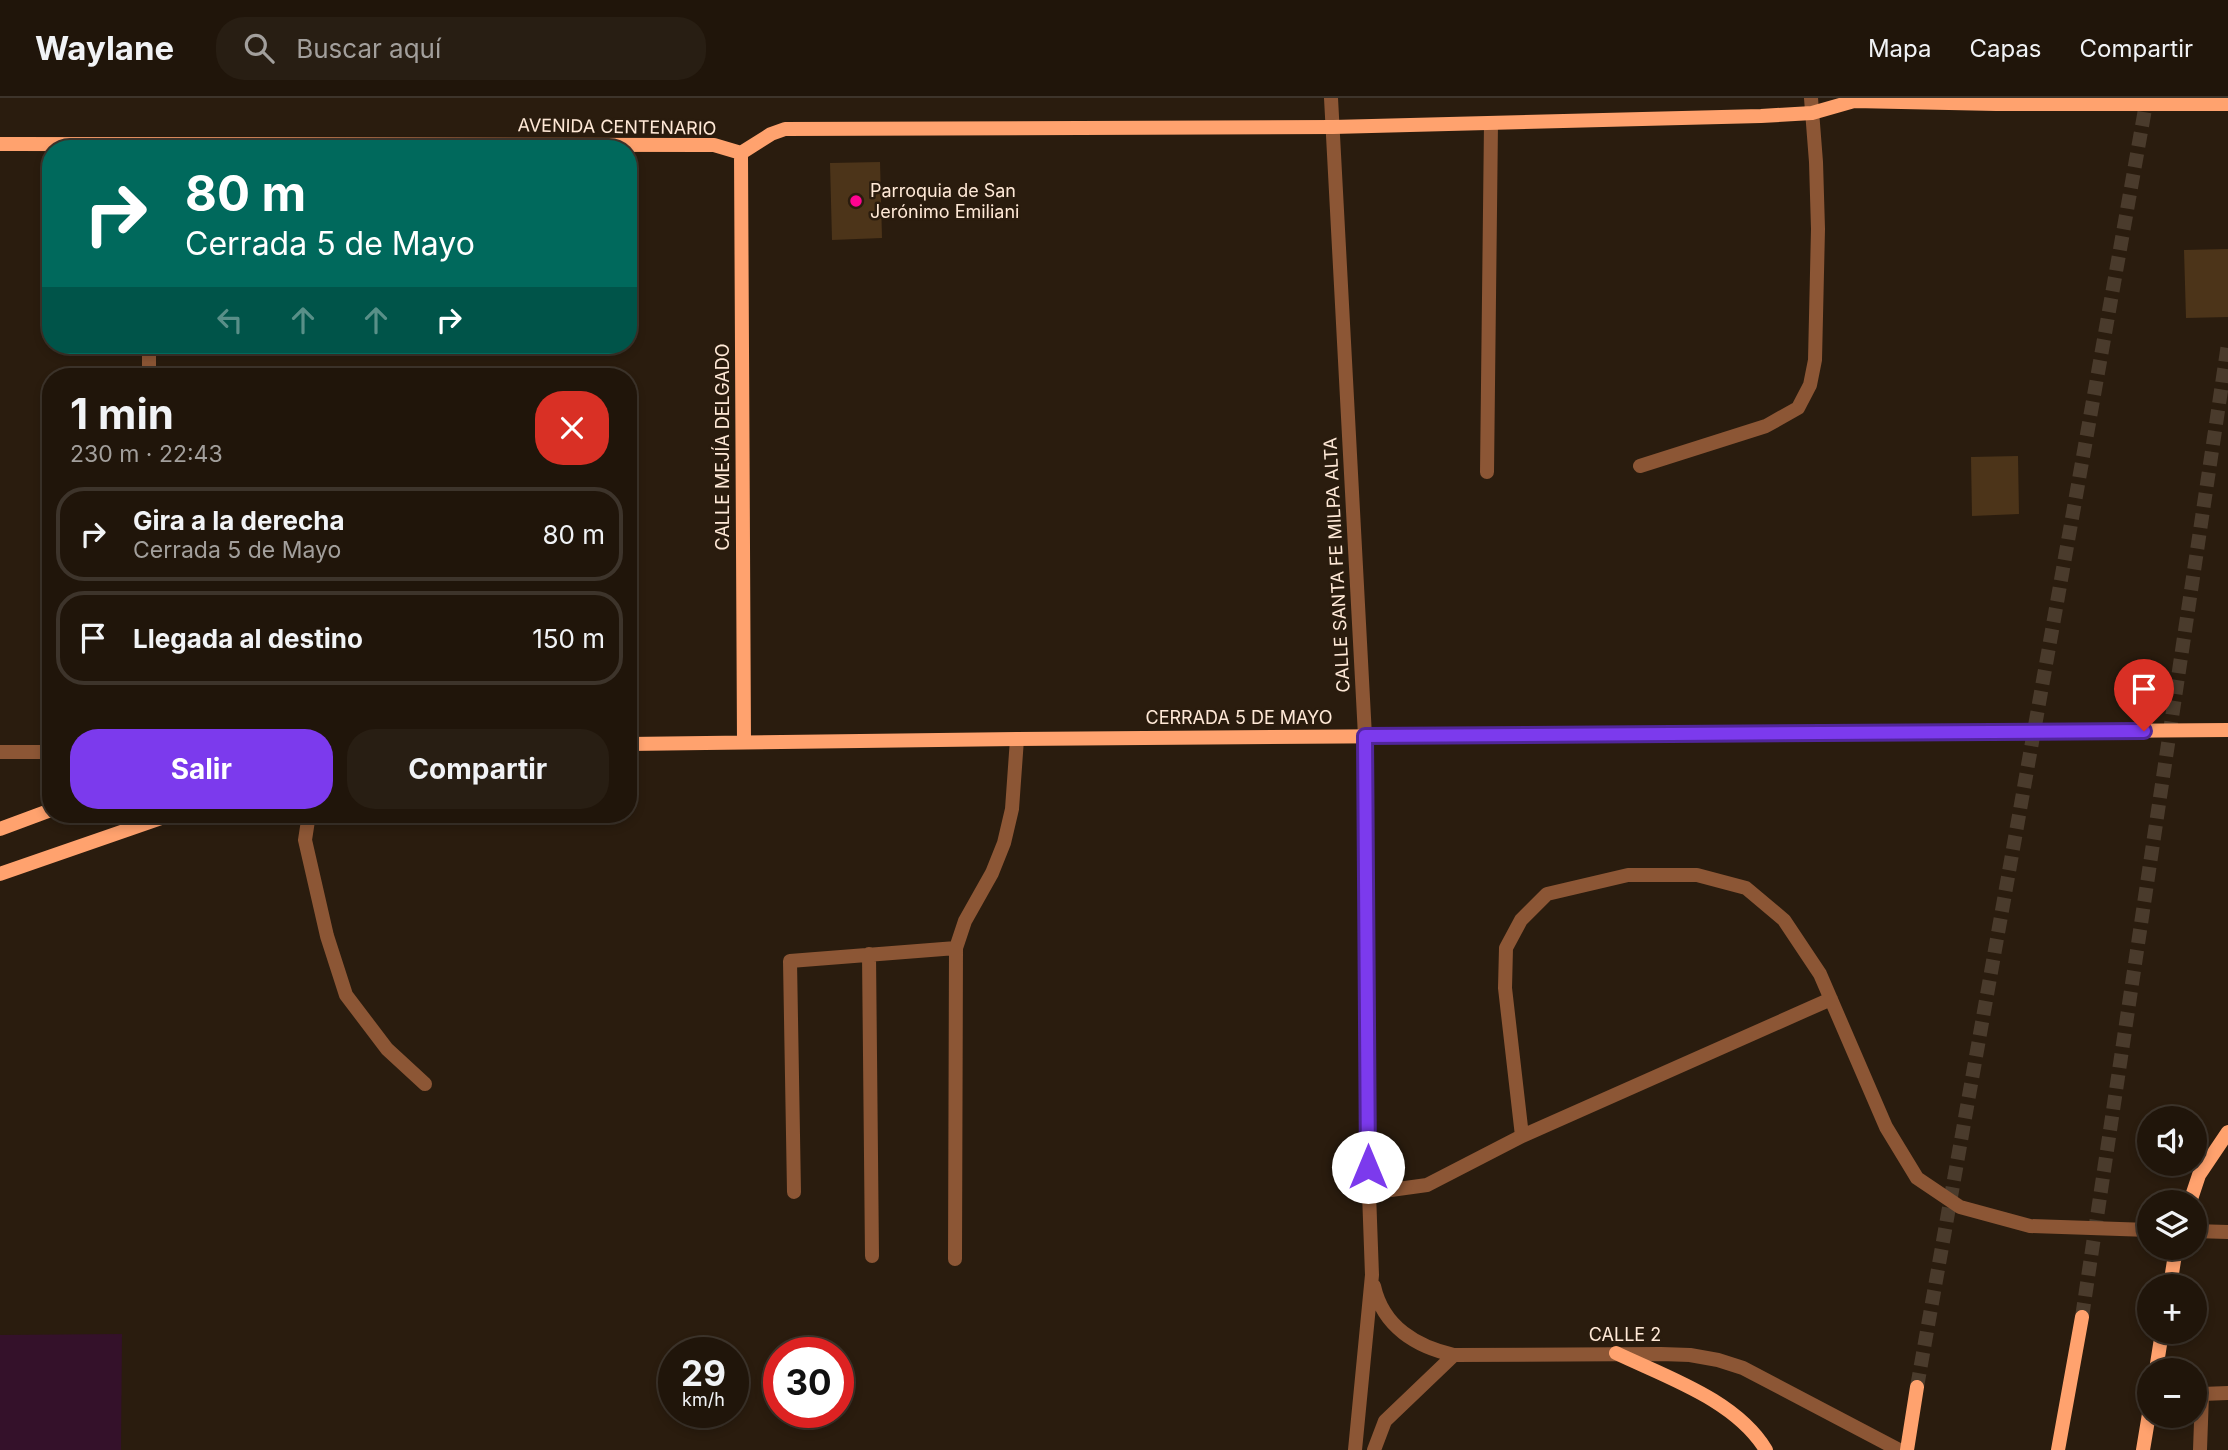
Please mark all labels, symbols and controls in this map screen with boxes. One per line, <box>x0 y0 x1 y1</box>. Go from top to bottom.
search box <box>216 17 706 80</box>
text: Waylane <box>35 28 174 68</box>
icon: search <box>240 29 278 67</box>
text: Buscar aquí <box>296 33 441 64</box>
text: Mapa <box>1868 34 1931 63</box>
text: Capas <box>1969 34 2042 63</box>
text: Compartir <box>2080 34 2193 63</box>
street label: AVENIDA CENTENARIO <box>517 114 717 139</box>
text: 80 m <box>185 164 306 223</box>
icon: right <box>70 168 161 259</box>
place label: Parroquia de San Jerónimo Emiliani <box>870 180 1019 222</box>
marker: Parroquia de San Jerónimo Emiliani <box>848 193 864 209</box>
text: Cerrada 5 de Mayo <box>185 224 475 263</box>
icon: left <box>211 301 249 339</box>
icon: ahead <box>284 301 322 339</box>
icon: ahead <box>357 301 395 339</box>
icon: right <box>430 301 468 339</box>
street label: CALLE MEJÍA DELGADO <box>711 344 733 550</box>
text: 1 min <box>70 388 174 439</box>
button: close <box>535 391 609 465</box>
street label: CALLE SANTA FE MILPA ALTA <box>1319 437 1354 693</box>
text: 230 m · 22:43 <box>70 440 223 468</box>
text: Gira a la derecha <box>133 505 345 536</box>
icon: right <box>74 515 112 553</box>
text: 80 m <box>542 519 605 550</box>
text: Cerrada 5 de Mayo <box>133 536 341 564</box>
icon: arrive <box>74 619 112 657</box>
text: Llegada al destino <box>133 623 363 654</box>
text: 150 m <box>532 623 605 654</box>
pin <box>2114 659 2174 731</box>
icon: arrive <box>2125 670 2163 708</box>
street label: CERRADA 5 DE MAYO <box>1145 707 1333 728</box>
button: Salir <box>70 729 333 809</box>
button: Compartir <box>347 729 609 809</box>
map controls <box>2137 1106 2207 1428</box>
button: sound <box>2137 1106 2207 1176</box>
position arrow <box>1331 1130 1405 1204</box>
button: layers <box>2137 1190 2207 1260</box>
button: + <box>2137 1274 2207 1344</box>
street label: CALLE 2 <box>1589 1324 1661 1345</box>
speed limit sign: 30 <box>763 1337 854 1428</box>
text: 29 <box>681 1352 726 1394</box>
button: − <box>2137 1358 2207 1428</box>
text: km/h <box>682 1389 725 1410</box>

